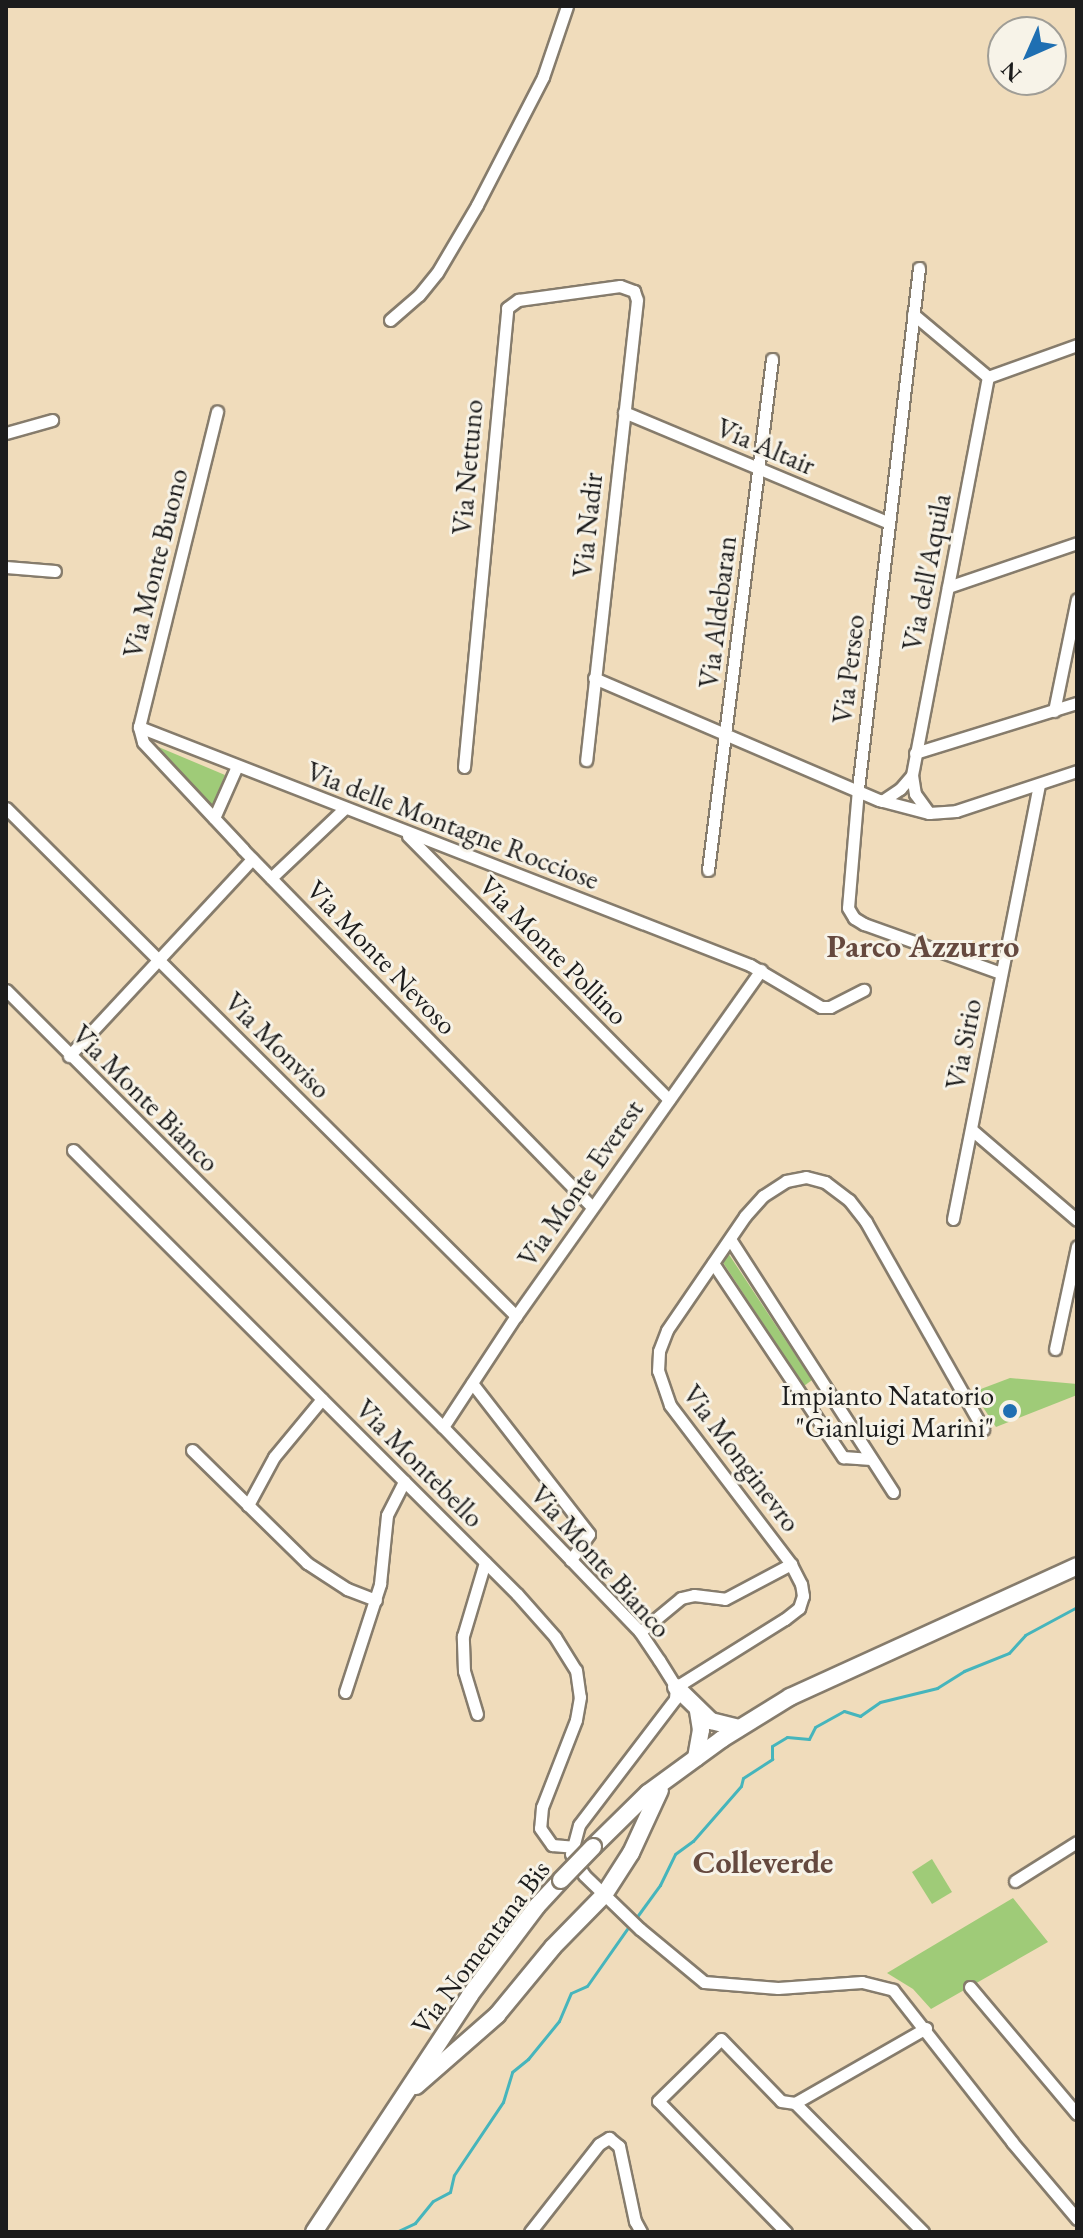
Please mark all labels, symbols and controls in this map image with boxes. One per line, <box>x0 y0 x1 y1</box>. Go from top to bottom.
north arrow <box>987 16 1067 96</box>
text: N <box>995 55 1028 88</box>
street label: Via Nettuno <box>444 398 490 536</box>
street label: Via Altair <box>711 410 821 482</box>
street label: Via Monte Buono <box>115 465 195 661</box>
street label: Via Nadir <box>565 471 609 579</box>
street label: Via dell'Aquila <box>894 491 958 653</box>
street label: Via Aldebaran <box>691 534 743 690</box>
street label: Via Perseo <box>825 612 871 726</box>
street label: Via delle Montagne Rocciose <box>302 754 604 896</box>
street label: Via Monte Pollino <box>472 868 636 1032</box>
street label: Via Monte Nevoso <box>300 873 464 1041</box>
district label: Parco Azzurro <box>827 927 1019 965</box>
street label: Via Monviso <box>218 985 338 1105</box>
street label: Via Sirio <box>938 996 988 1092</box>
street label: Via Monte Bianco <box>65 1017 227 1179</box>
street label: Via Monte Everest <box>510 1093 650 1273</box>
street label: Via Monginevro <box>676 1378 808 1538</box>
place label: Impianto Natatorio "Gianluigi Marini" <box>781 1378 994 1444</box>
street label: Via Montebello <box>349 1392 491 1534</box>
marker: Impianto Natatorio "Gianluigi Marini" <box>1001 1402 1019 1420</box>
street label: Via Monte Bianco <box>523 1478 679 1644</box>
district label: Colleverde <box>693 1843 833 1881</box>
street label: Via Nomentana Bis <box>404 1853 556 2041</box>

